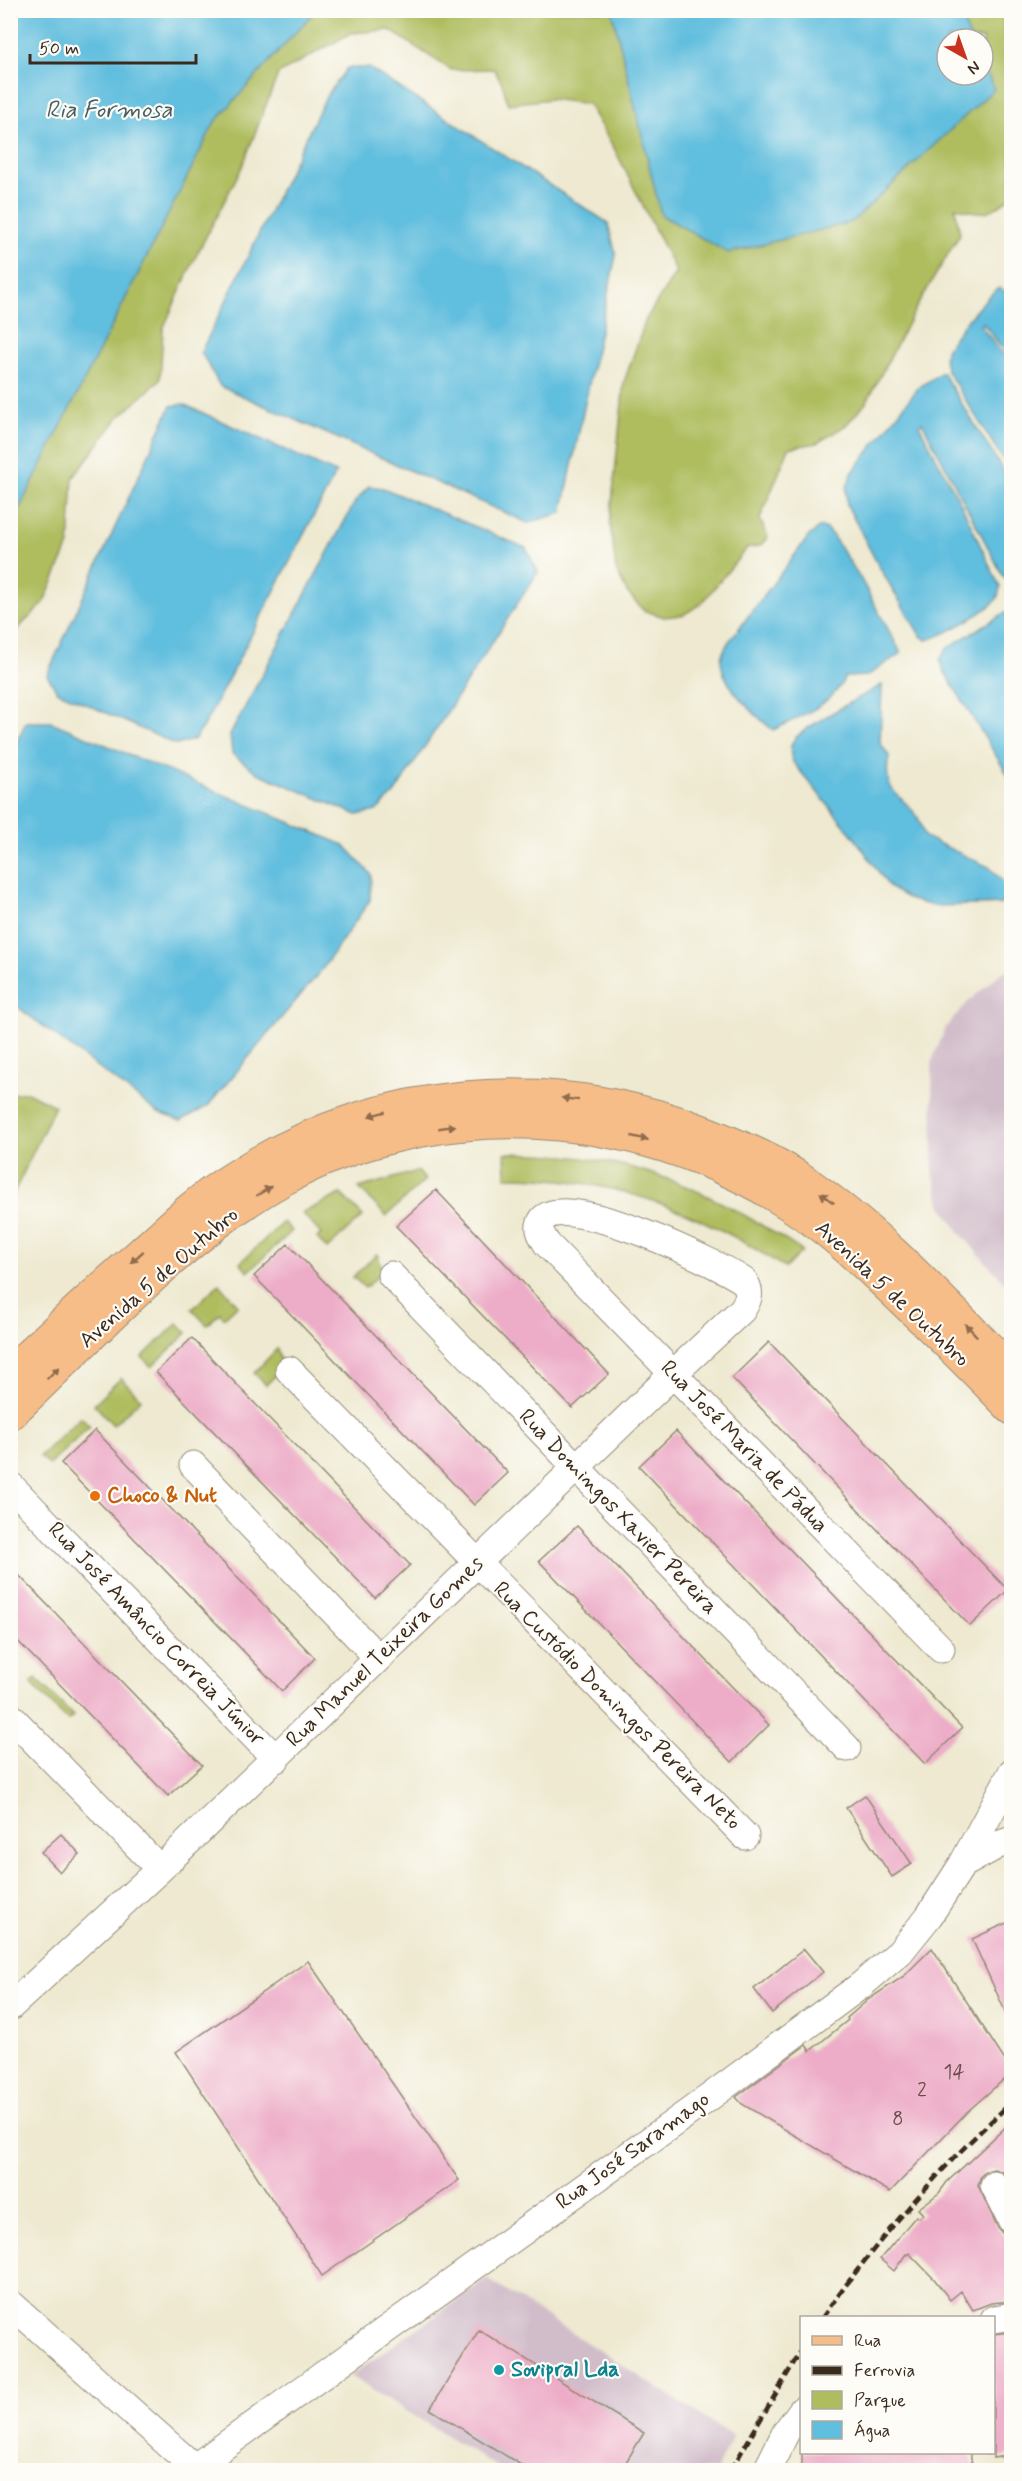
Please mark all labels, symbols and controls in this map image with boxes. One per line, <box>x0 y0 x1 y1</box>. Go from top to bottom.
scale bar <box>30 27 196 65</box>
north arrow <box>935 27 995 87</box>
text: 50 m <box>39 37 79 61</box>
text: N <box>963 56 985 79</box>
water label: Ria Formosa <box>45 95 173 126</box>
one-way arrow <box>560 1094 579 1104</box>
one-way arrow <box>368 1110 386 1119</box>
one-way arrow <box>437 1122 456 1131</box>
one-way arrow <box>631 1133 649 1143</box>
one-way arrow <box>256 1186 272 1197</box>
one-way arrow <box>820 1193 835 1205</box>
street label: Avenida 5 de Outubro <box>74 1201 244 1355</box>
street label: Avenida 5 de Outubro <box>809 1215 975 1373</box>
one-way arrow <box>130 1250 145 1263</box>
one-way arrow <box>964 1324 978 1338</box>
street label: Rua José Maria de Pádua <box>654 1355 834 1539</box>
one-way arrow <box>45 1366 59 1380</box>
street label: Rua Domingos Xavier Pereira <box>512 1403 724 1621</box>
place label: Choco & Nut <box>107 1482 217 1510</box>
marker: Choco & Nut <box>88 1489 102 1503</box>
street label: Rua José Amâncio Correia Júnior <box>41 1516 271 1753</box>
street label: Rua Manuel Teixeira Gomes <box>280 1550 490 1754</box>
street label: Rua Custódio Domingos Pereira Neto <box>486 1576 747 1837</box>
house number: 14 <box>943 2059 965 2086</box>
house number: 2 <box>917 2077 927 2104</box>
street label: Rua José Saramago <box>550 2086 716 2217</box>
house number: 8 <box>892 2106 904 2133</box>
legend <box>800 2316 995 2454</box>
text: Rua <box>854 2329 881 2353</box>
place label: Sovipral Lda <box>511 2356 620 2384</box>
text: Ferrovia <box>854 2359 915 2383</box>
marker: Sovipral Lda <box>492 2363 506 2377</box>
text: Parque <box>854 2389 906 2413</box>
text: Água <box>854 2419 890 2443</box>

